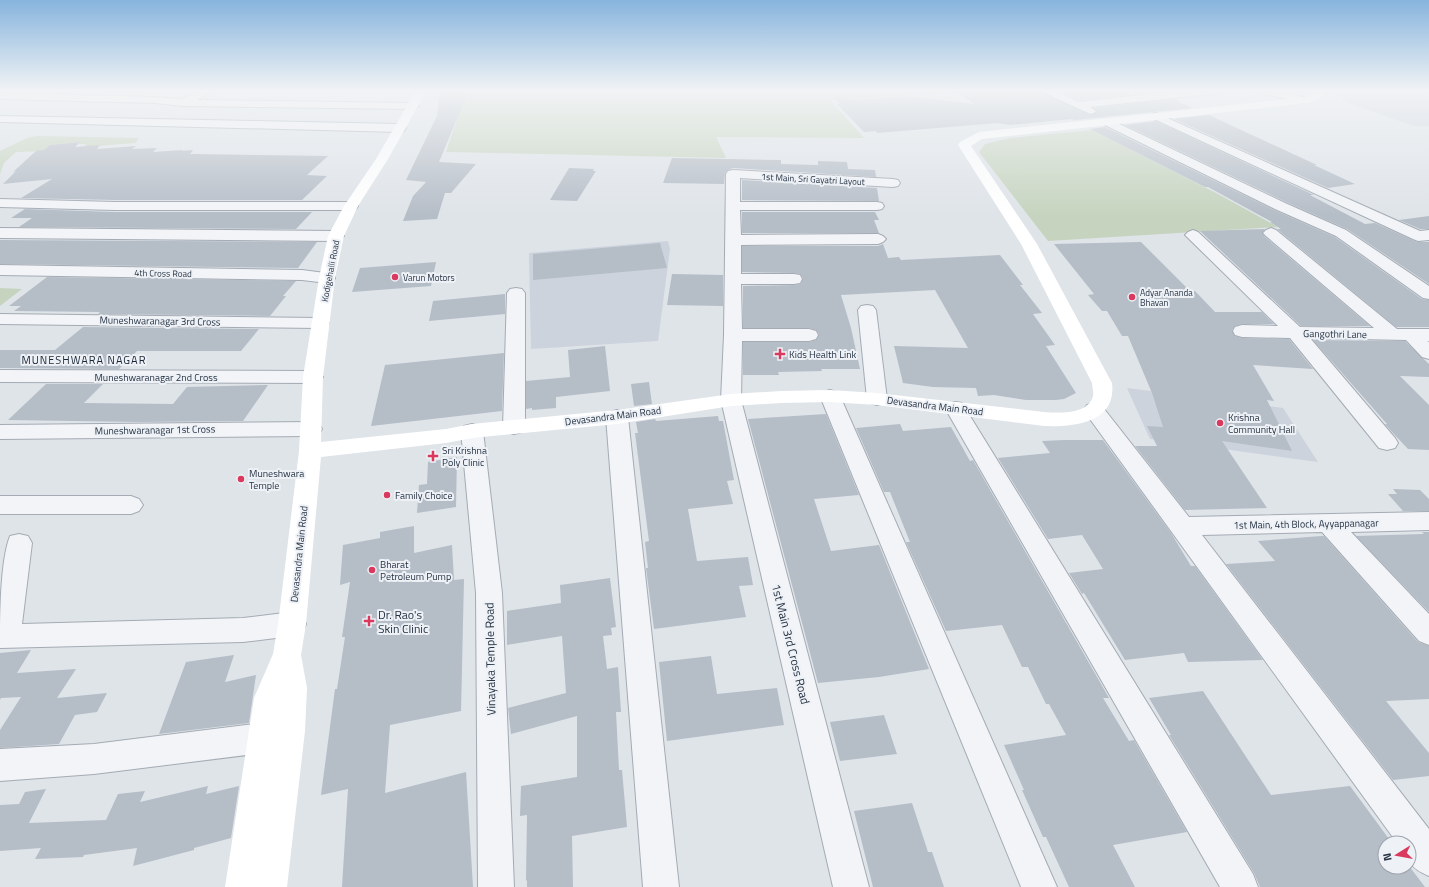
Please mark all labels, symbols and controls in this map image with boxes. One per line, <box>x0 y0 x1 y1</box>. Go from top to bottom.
street label: 1st Main, Sri Gayatri Layout <box>761 170 866 188</box>
street label: Kodigehalli Road <box>318 239 342 303</box>
street label: 4th Cross Road <box>134 266 192 280</box>
place label: Varun Motors <box>403 271 455 284</box>
marker: Varun Motors <box>390 272 400 282</box>
place label: Adyar Ananda Bhavan <box>1140 286 1193 309</box>
marker: Adyar Ananda Bhavan <box>1127 292 1137 302</box>
street label: Muneshwaranagar 3rd Cross <box>99 312 221 330</box>
street label: Gangothri Lane <box>1303 326 1367 342</box>
place label: Kids Health Link <box>789 347 857 362</box>
marker: Kids Health Link <box>774 348 786 360</box>
district label: MUNESHWARA NAGAR <box>22 352 146 368</box>
street label: Muneshwaranagar 2nd Cross <box>94 370 218 385</box>
street label: Devasandra Main Road <box>886 393 984 419</box>
street label: Devasandra Main Road <box>564 403 662 429</box>
place label: Krishna Community Hall <box>1228 410 1295 437</box>
marker: Krishna Community Hall <box>1215 418 1225 428</box>
street label: Muneshwaranagar 1st Cross <box>95 421 216 439</box>
place label: Sri Krishna Poly Clinic <box>442 443 487 470</box>
marker: Sri Krishna Poly Clinic <box>427 450 439 462</box>
place label: Muneshwara Temple <box>249 466 304 493</box>
marker: Muneshwara Temple <box>236 474 246 484</box>
place label: Family Choice <box>395 488 452 503</box>
marker: Family Choice <box>382 490 392 500</box>
street label: Devasandra Main Road <box>286 505 312 603</box>
street label: 1st Main, 4th Block, Ayyappanagar <box>1233 515 1379 533</box>
place label: Bharat Petroleum Pump <box>380 557 451 584</box>
marker: Bharat Petroleum Pump <box>367 565 377 575</box>
street label: 1st Main 3rd Cross Road <box>767 582 815 706</box>
street label: Vinayaka Temple Road <box>480 602 500 716</box>
place label: Dr. Rao's Skin Clinic <box>378 605 428 638</box>
marker: Dr. Rao's Skin Clinic <box>363 615 375 627</box>
north arrow <box>1377 835 1417 875</box>
text: N <box>1379 852 1396 862</box>

